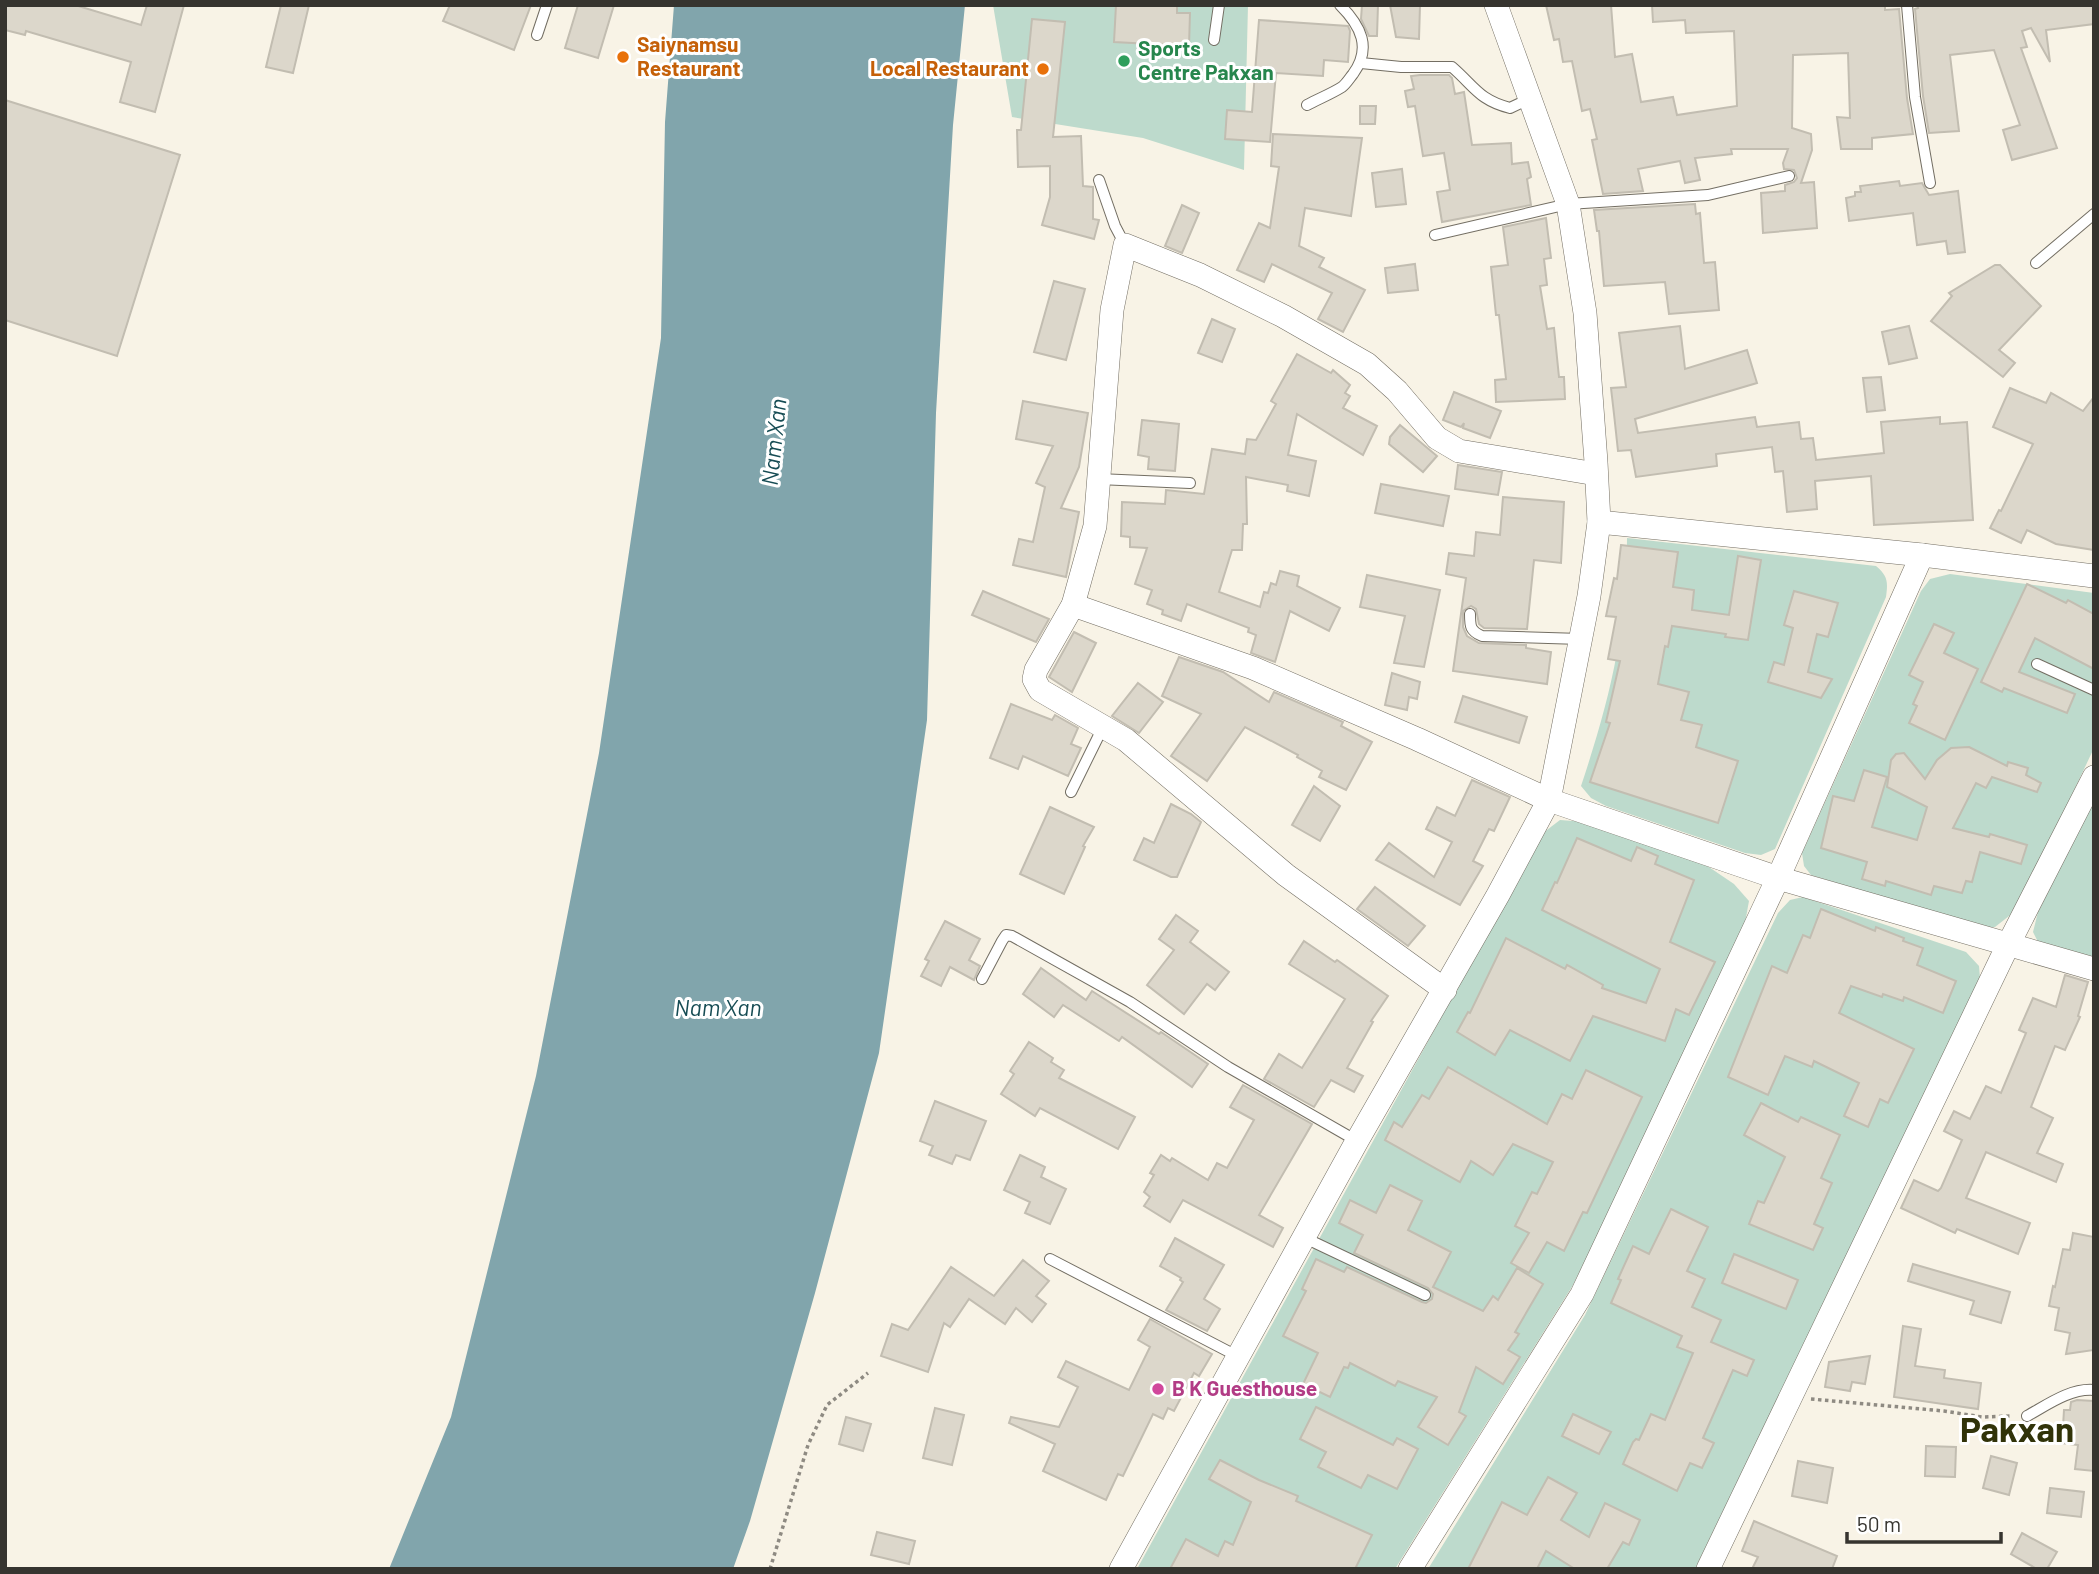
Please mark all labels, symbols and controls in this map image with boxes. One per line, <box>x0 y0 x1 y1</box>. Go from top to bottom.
place label: Saiynamsu Restaurant <box>637 31 741 80</box>
place label: Sports Centre Pakxan <box>1138 35 1274 84</box>
marker: Saiynamsu Restaurant <box>615 49 631 65</box>
marker: Sports Centre Pakxan <box>1116 53 1132 69</box>
place label: Local Restaurant <box>870 55 1029 80</box>
marker: Local Restaurant <box>1035 61 1051 77</box>
water label: Nam Xan <box>755 397 791 487</box>
water label: Nam Xan <box>674 993 762 1021</box>
place label: B K Guesthouse <box>1172 1375 1317 1400</box>
marker: B K Guesthouse <box>1150 1381 1166 1397</box>
district label: Pakxan <box>1960 1407 2074 1449</box>
scale bar <box>1847 1500 2001 1544</box>
text: 50 m <box>1857 1511 1901 1536</box>

